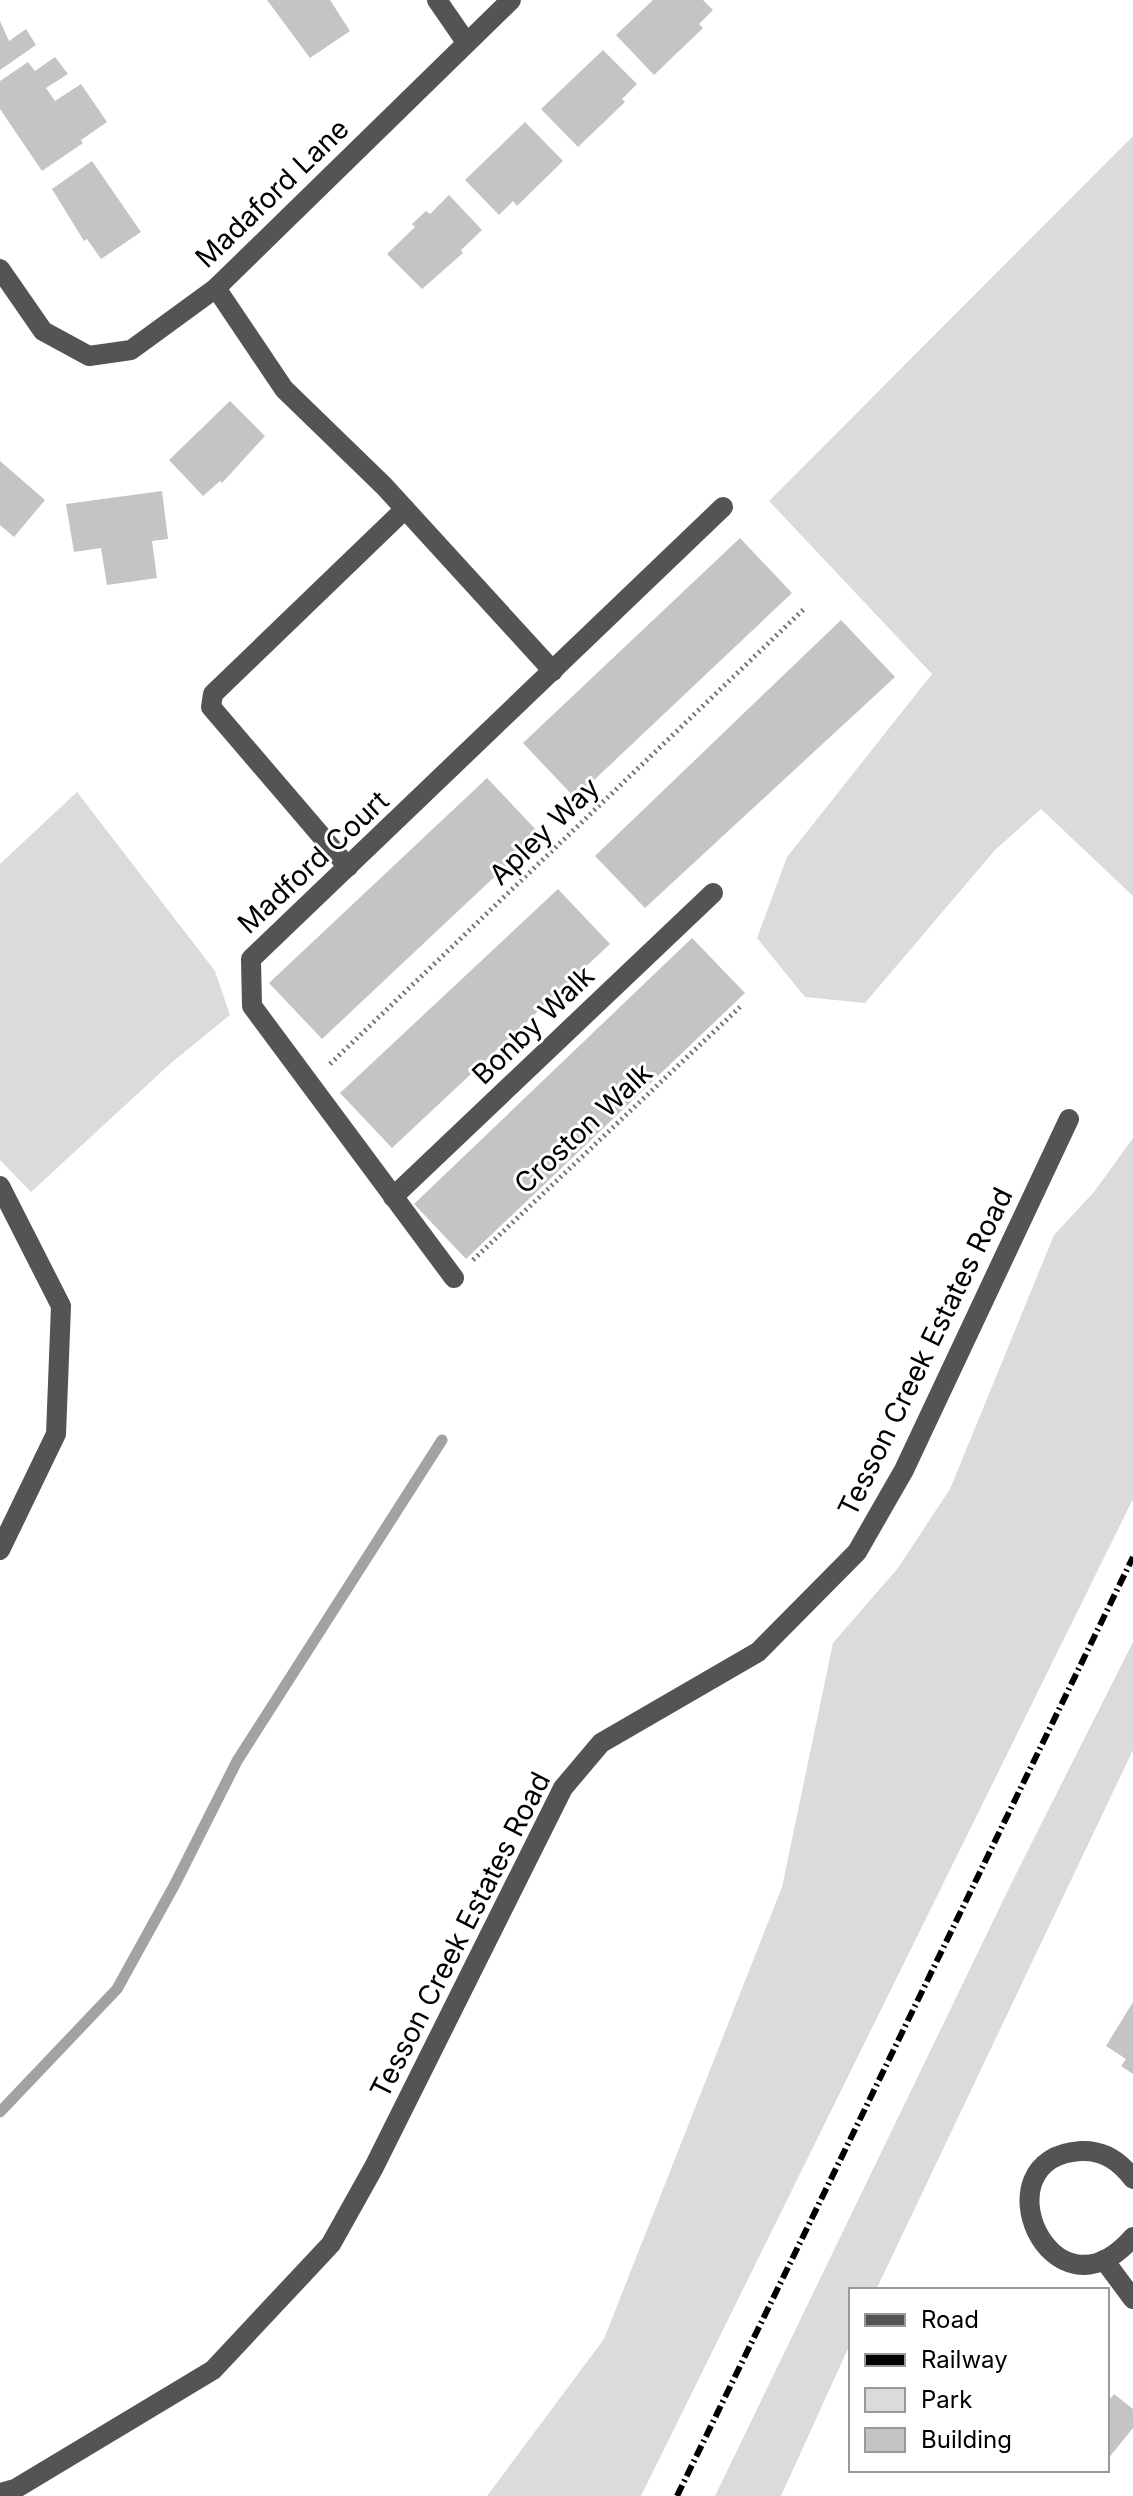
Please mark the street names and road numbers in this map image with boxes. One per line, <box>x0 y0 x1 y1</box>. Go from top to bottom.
street label: Madaford Lane <box>188 111 356 275</box>
street label: Apley Way <box>482 770 606 892</box>
street label: Madford Court <box>231 784 395 940</box>
street label: Bonby Walk <box>465 959 601 1091</box>
street label: Croston Walk <box>507 1055 659 1201</box>
street label: Tesson Creek Estates Road <box>830 1182 1020 1522</box>
street label: Tesson Creek Estates Road <box>363 1766 557 2104</box>

